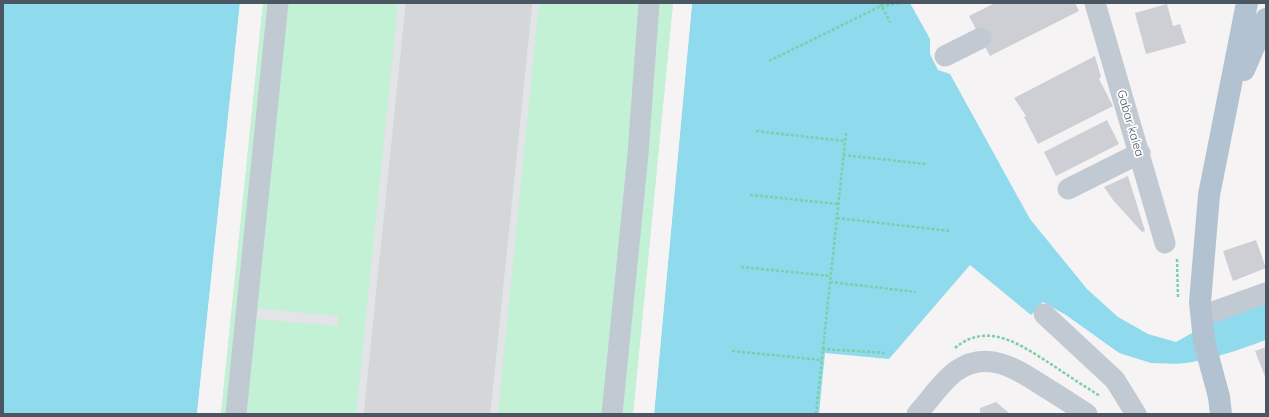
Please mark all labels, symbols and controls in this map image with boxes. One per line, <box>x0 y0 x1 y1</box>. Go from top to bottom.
street label: Gabar kalea <box>1114 88 1148 158</box>

